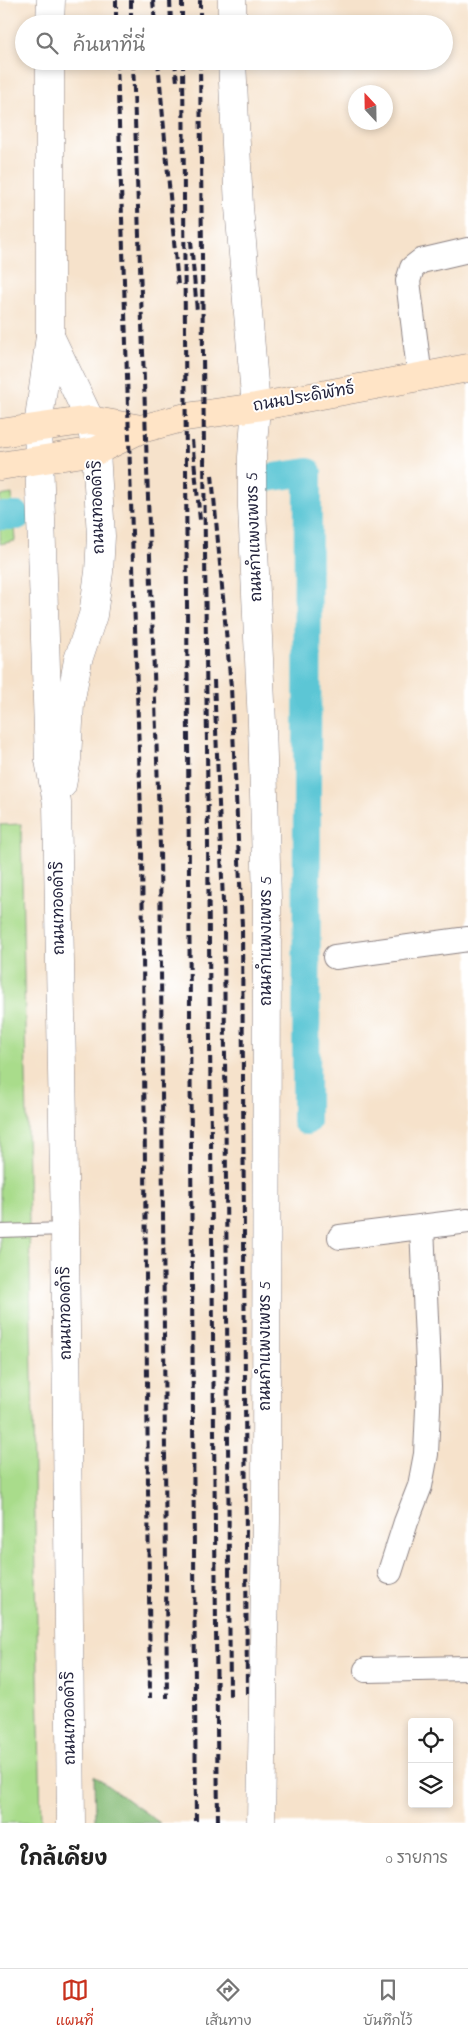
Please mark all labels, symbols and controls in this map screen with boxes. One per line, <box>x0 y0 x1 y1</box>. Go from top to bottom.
search box <box>15 15 453 70</box>
icon: search <box>33 29 61 57</box>
text: ค้นหาที่นี่ <box>73 33 145 60</box>
north arrow <box>348 85 393 130</box>
street label: ถนนประดิพัทธ์ <box>251 376 357 419</box>
street label: ถนนเทอดดำริ <box>84 460 112 554</box>
street label: ถนนกำแพงเพชร 5 <box>241 472 269 602</box>
street label: ถนนเทอดดำริ <box>46 861 72 955</box>
street label: ถนนกำแพงเพชร 5 <box>255 876 279 1006</box>
street label: ถนนเทอดดำริ <box>53 1266 79 1360</box>
street label: ถนนกำแพงเพชร 5 <box>254 1281 278 1411</box>
street label: ถนนเทอดดำริ <box>57 1671 83 1765</box>
map controls <box>408 1718 453 1808</box>
button: locate <box>408 1718 453 1763</box>
button: layers <box>408 1763 453 1808</box>
text: ใกล้เคียง <box>20 1845 107 1875</box>
text: 0 รายการ <box>386 1847 448 1871</box>
tab: แผนที่ <box>56 1976 94 2032</box>
tab: เส้นทาง <box>205 1976 251 2032</box>
tab: บันทึกไว้ <box>363 1976 412 2032</box>

